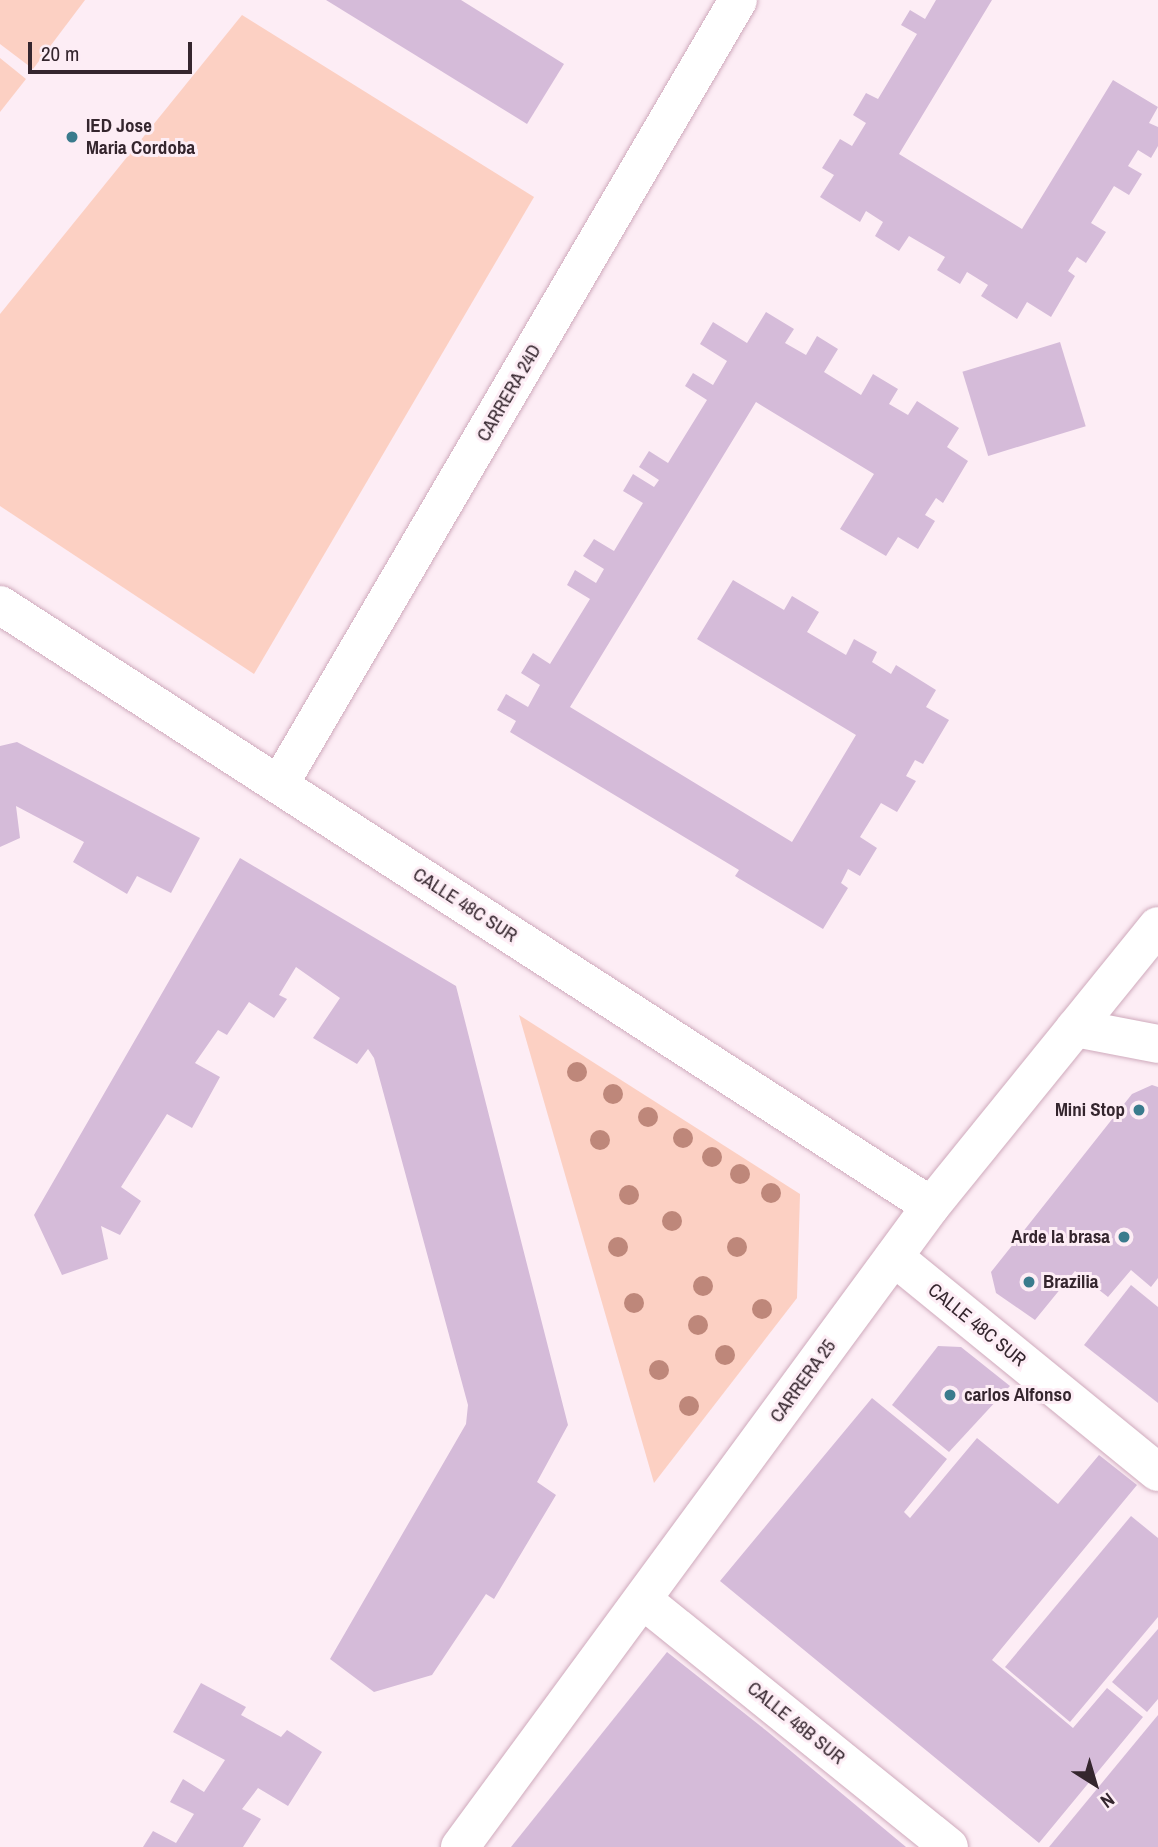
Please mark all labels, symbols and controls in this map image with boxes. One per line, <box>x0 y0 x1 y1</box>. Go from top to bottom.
scale bar <box>32 28 196 72</box>
text: 20 m <box>41 39 79 68</box>
place label: IED Jose Maria Cordoba <box>86 115 195 159</box>
marker: IED Jose Maria Cordoba <box>64 129 80 145</box>
street label: CARRERA 24D <box>472 340 546 446</box>
street label: CALLE 48C SUR <box>409 863 521 947</box>
place label: Mini Stop <box>1055 1099 1125 1121</box>
marker: Mini Stop <box>1131 1102 1147 1118</box>
place label: Arde la brasa <box>1011 1226 1110 1248</box>
marker: Arde la brasa <box>1116 1229 1132 1245</box>
place label: Brazilia <box>1043 1271 1098 1293</box>
marker: Brazilia <box>1021 1274 1037 1290</box>
street label: CALLE 48C SUR <box>923 1279 1031 1371</box>
street label: CARRERA 25 <box>765 1335 841 1427</box>
place label: carlos Alfonso <box>964 1384 1072 1406</box>
marker: carlos Alfonso <box>942 1387 958 1403</box>
street label: CALLE 48B SUR <box>743 1677 849 1769</box>
north arrow <box>1060 1749 1130 1819</box>
text: N <box>1095 1787 1120 1815</box>

